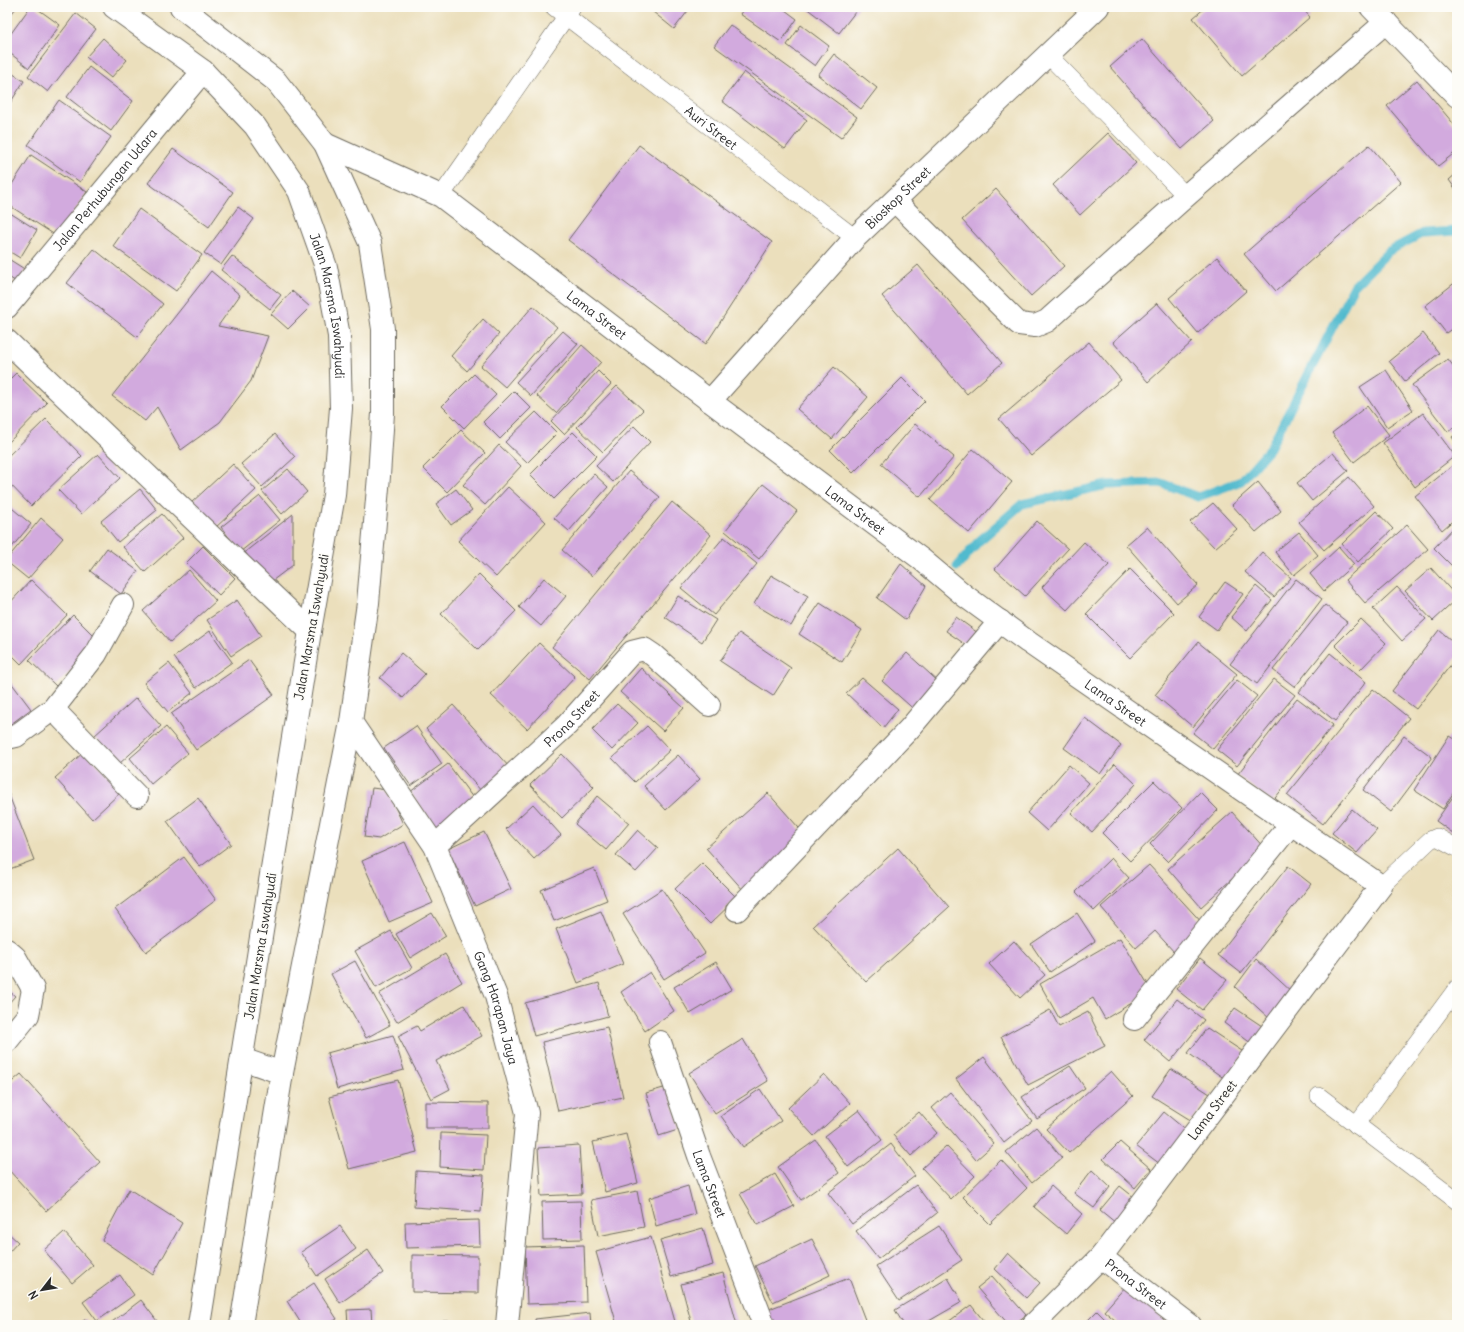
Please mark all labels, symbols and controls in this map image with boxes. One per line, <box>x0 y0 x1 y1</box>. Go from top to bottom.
street label: Auri Street <box>681 102 741 154</box>
street label: Jalan Perhubungan Udara <box>49 125 161 254</box>
street label: Bioskop Street <box>862 162 935 233</box>
street label: Jalan Marsma Iswahyudi <box>306 231 348 379</box>
street label: Lama Street <box>563 287 630 344</box>
street label: Lama Street <box>822 482 889 539</box>
street label: Jalan Marsma Iswahyudi <box>290 553 333 701</box>
street label: Lama Street <box>1081 676 1150 731</box>
street label: Prona Street <box>540 686 604 751</box>
street label: Jalan Marsma Iswahyudi <box>241 872 280 1021</box>
street label: Gang Harapan Jaya <box>470 949 522 1066</box>
street label: Lama Street <box>1184 1076 1241 1144</box>
street label: Lama Street <box>689 1148 730 1221</box>
street label: Prona Street <box>1101 1255 1170 1313</box>
north arrow <box>22 1270 62 1310</box>
text: N <box>25 1288 41 1302</box>

